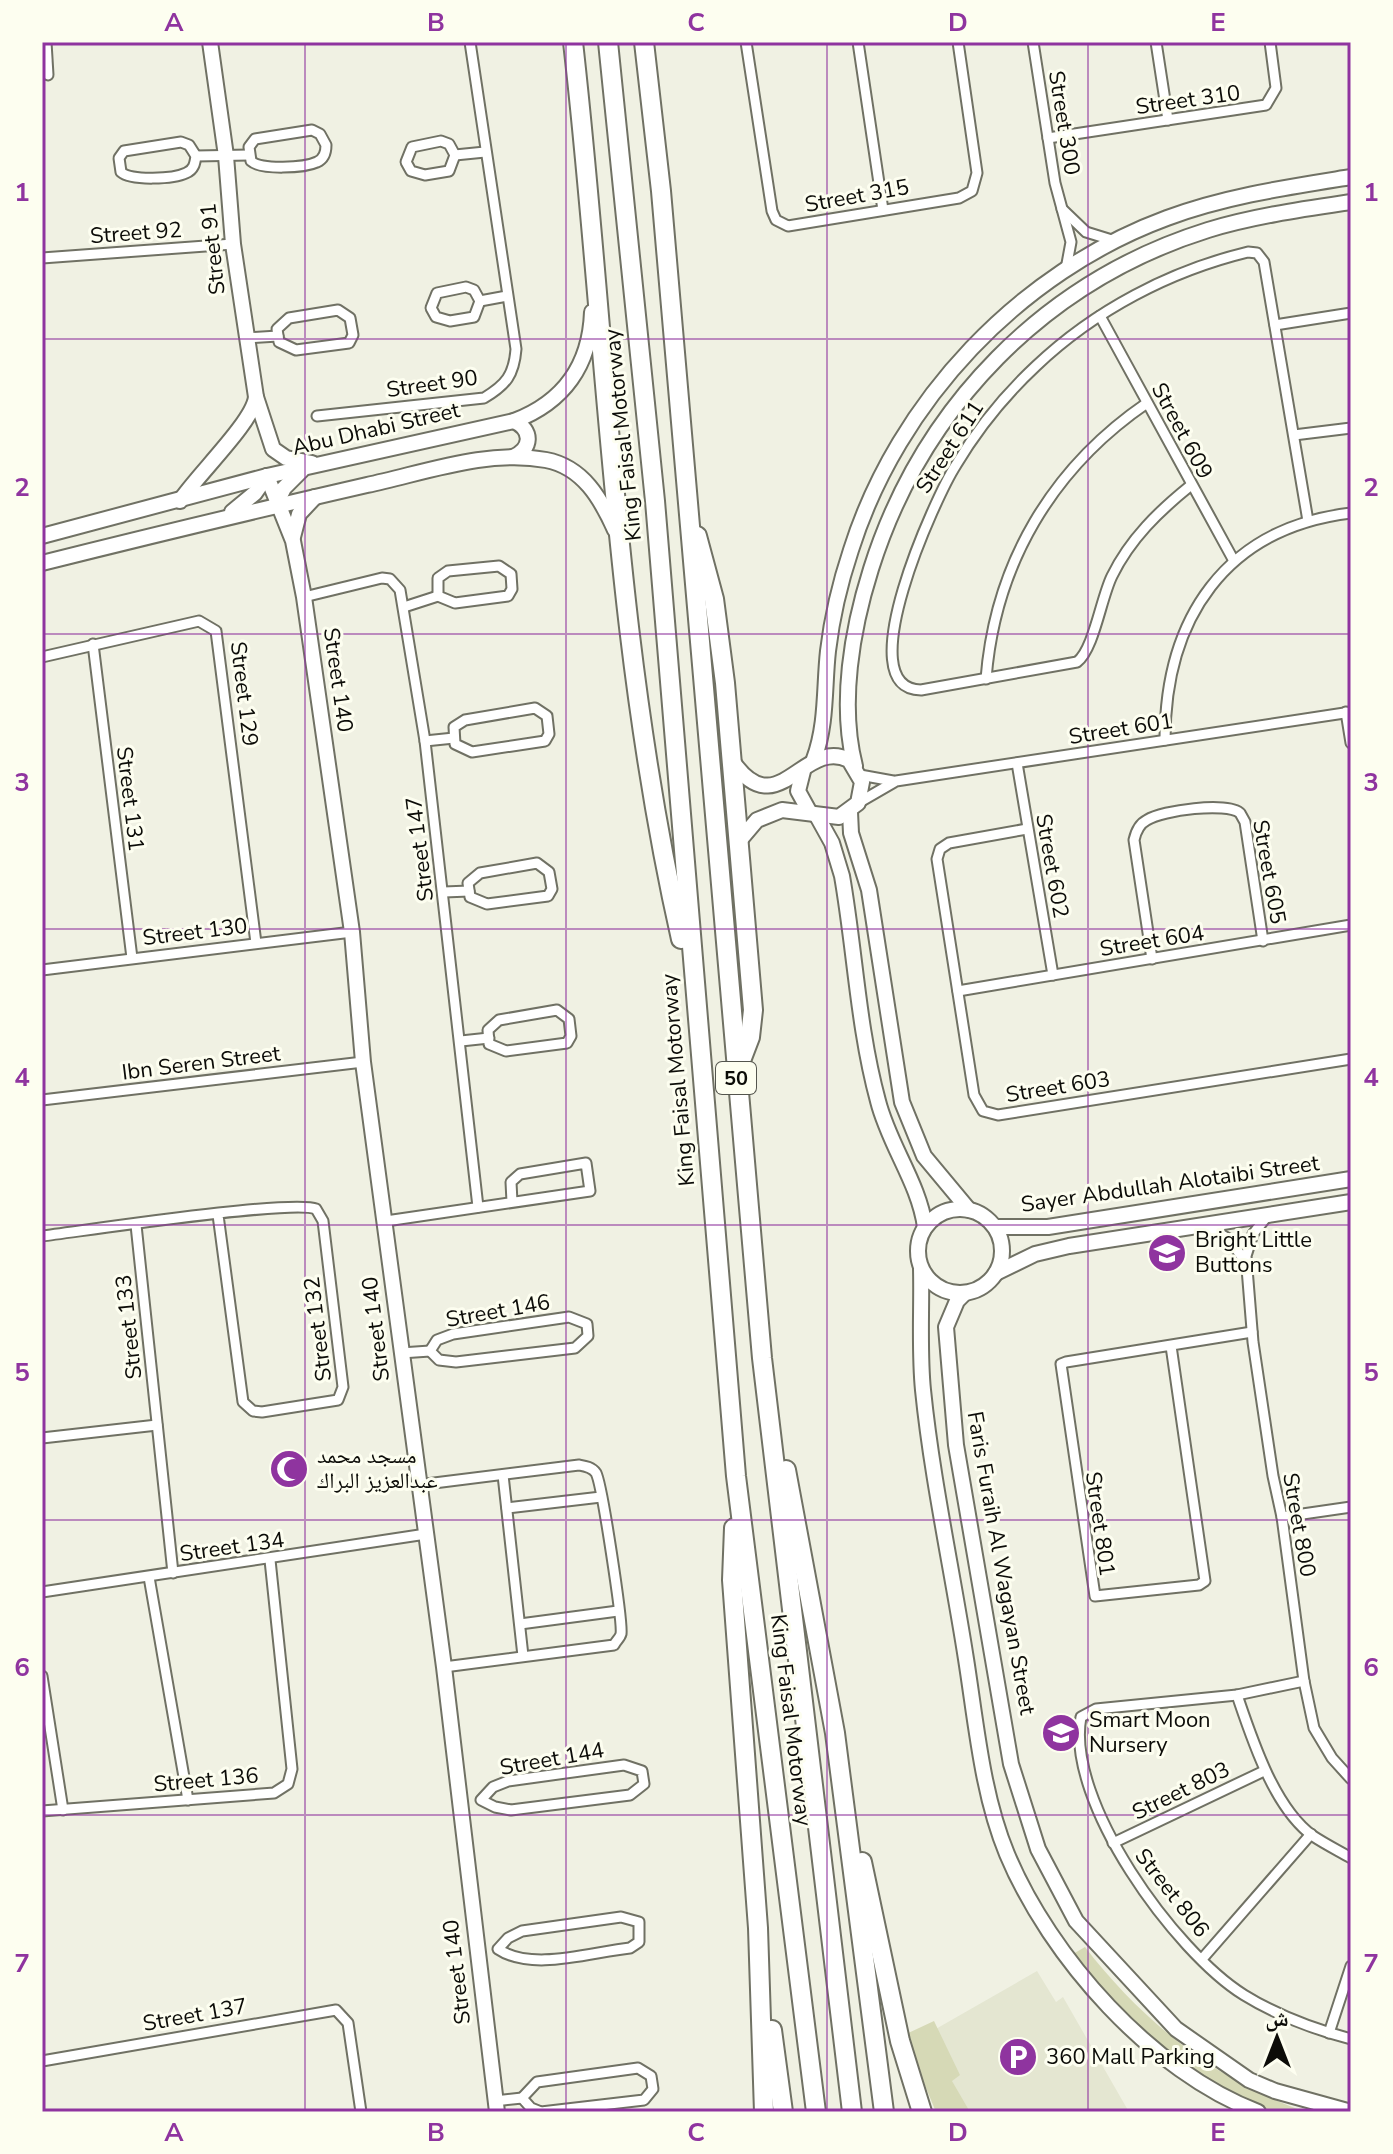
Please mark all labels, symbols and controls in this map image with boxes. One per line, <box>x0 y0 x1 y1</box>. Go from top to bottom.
text: A <box>164 5 184 40</box>
text: B <box>427 5 445 40</box>
text: C <box>687 5 705 40</box>
text: D <box>948 5 968 40</box>
text: E <box>1210 5 1226 40</box>
street label: Street 300 <box>1041 69 1087 177</box>
street label: Street 310 <box>1134 78 1242 122</box>
street label: Street 315 <box>803 172 911 220</box>
text: 1 <box>14 175 30 210</box>
text: 1 <box>1363 175 1379 210</box>
street label: Street 91 <box>193 202 233 296</box>
street label: Street 92 <box>89 215 183 251</box>
street label: King Faisal Motorway <box>597 327 649 543</box>
street label: Street 90 <box>384 363 480 405</box>
street label: Street 609 <box>1144 377 1220 485</box>
street label: Abu Dhabi Street <box>289 395 463 463</box>
street label: Street 611 <box>909 395 991 499</box>
text: 2 <box>14 470 30 505</box>
text: 2 <box>1363 470 1379 505</box>
street label: Street 140 <box>316 626 360 734</box>
street label: Street 129 <box>223 640 265 748</box>
street label: Street 601 <box>1067 706 1175 752</box>
street label: Street 131 <box>109 745 151 853</box>
text: 3 <box>14 765 30 800</box>
text: 3 <box>1363 765 1379 800</box>
street label: Street 147 <box>399 795 441 903</box>
street label: Street 602 <box>1028 812 1076 920</box>
street label: Street 605 <box>1245 818 1293 926</box>
street label: Street 130 <box>141 911 249 953</box>
street label: Street 604 <box>1098 918 1206 964</box>
street label: King Faisal Motorway <box>654 972 702 1187</box>
street label: Ibn Seren Street <box>120 1038 282 1088</box>
text: 4 <box>14 1060 30 1095</box>
text: 4 <box>1363 1060 1379 1095</box>
road number: 50 <box>716 1062 756 1094</box>
street label: Street 603 <box>1004 1064 1112 1110</box>
street label: Sayer Abdullah Alotaibi Street <box>1019 1148 1321 1220</box>
place label: Bright Little Buttons <box>1195 1225 1312 1280</box>
school or university icon: Bright Little Buttons <box>1146 1232 1188 1274</box>
street label: Street 133 <box>109 1273 149 1381</box>
street label: Street 132 <box>297 1275 339 1383</box>
street label: Street 140 <box>355 1275 397 1383</box>
street label: Street 146 <box>444 1287 552 1335</box>
text: 5 <box>14 1355 30 1390</box>
text: 5 <box>1363 1355 1379 1390</box>
street label: Faris Furaih Al Wagayan Street <box>960 1409 1043 1717</box>
place label: مسجد محمد عبدالعزيز البراك <box>317 1441 438 1496</box>
mosque icon: مسجد محمد عبدالعزيز البراك <box>268 1448 310 1490</box>
street label: Street 801 <box>1078 1470 1122 1578</box>
street label: Street 800 <box>1275 1471 1323 1579</box>
street label: Street 134 <box>178 1525 286 1569</box>
street label: King Faisal Motorway <box>763 1612 819 1828</box>
text: 6 <box>14 1650 30 1685</box>
text: 6 <box>1363 1650 1379 1685</box>
place label: Smart Moon Nursery <box>1089 1705 1211 1760</box>
school or university icon: Smart Moon Nursery <box>1040 1712 1082 1754</box>
street label: Street 144 <box>498 1735 606 1783</box>
street label: Street 803 <box>1127 1754 1235 1828</box>
street label: Street 136 <box>152 1760 260 1800</box>
street label: Street 806 <box>1128 1842 1216 1944</box>
street label: Street 140 <box>436 1918 478 2026</box>
text: 7 <box>14 1946 30 1981</box>
text: 7 <box>1363 1946 1379 1981</box>
street label: Street 137 <box>141 1991 249 2039</box>
north arrow <box>1237 1998 1317 2078</box>
text: ش <box>1265 2004 1289 2034</box>
parking icon: 360 Mall Parking <box>997 2036 1039 2078</box>
place label: 360 Mall Parking <box>1046 2042 1215 2072</box>
text: A <box>164 2115 184 2150</box>
text: B <box>427 2115 445 2150</box>
text: C <box>687 2115 705 2150</box>
text: D <box>948 2115 968 2150</box>
text: E <box>1210 2115 1226 2150</box>

